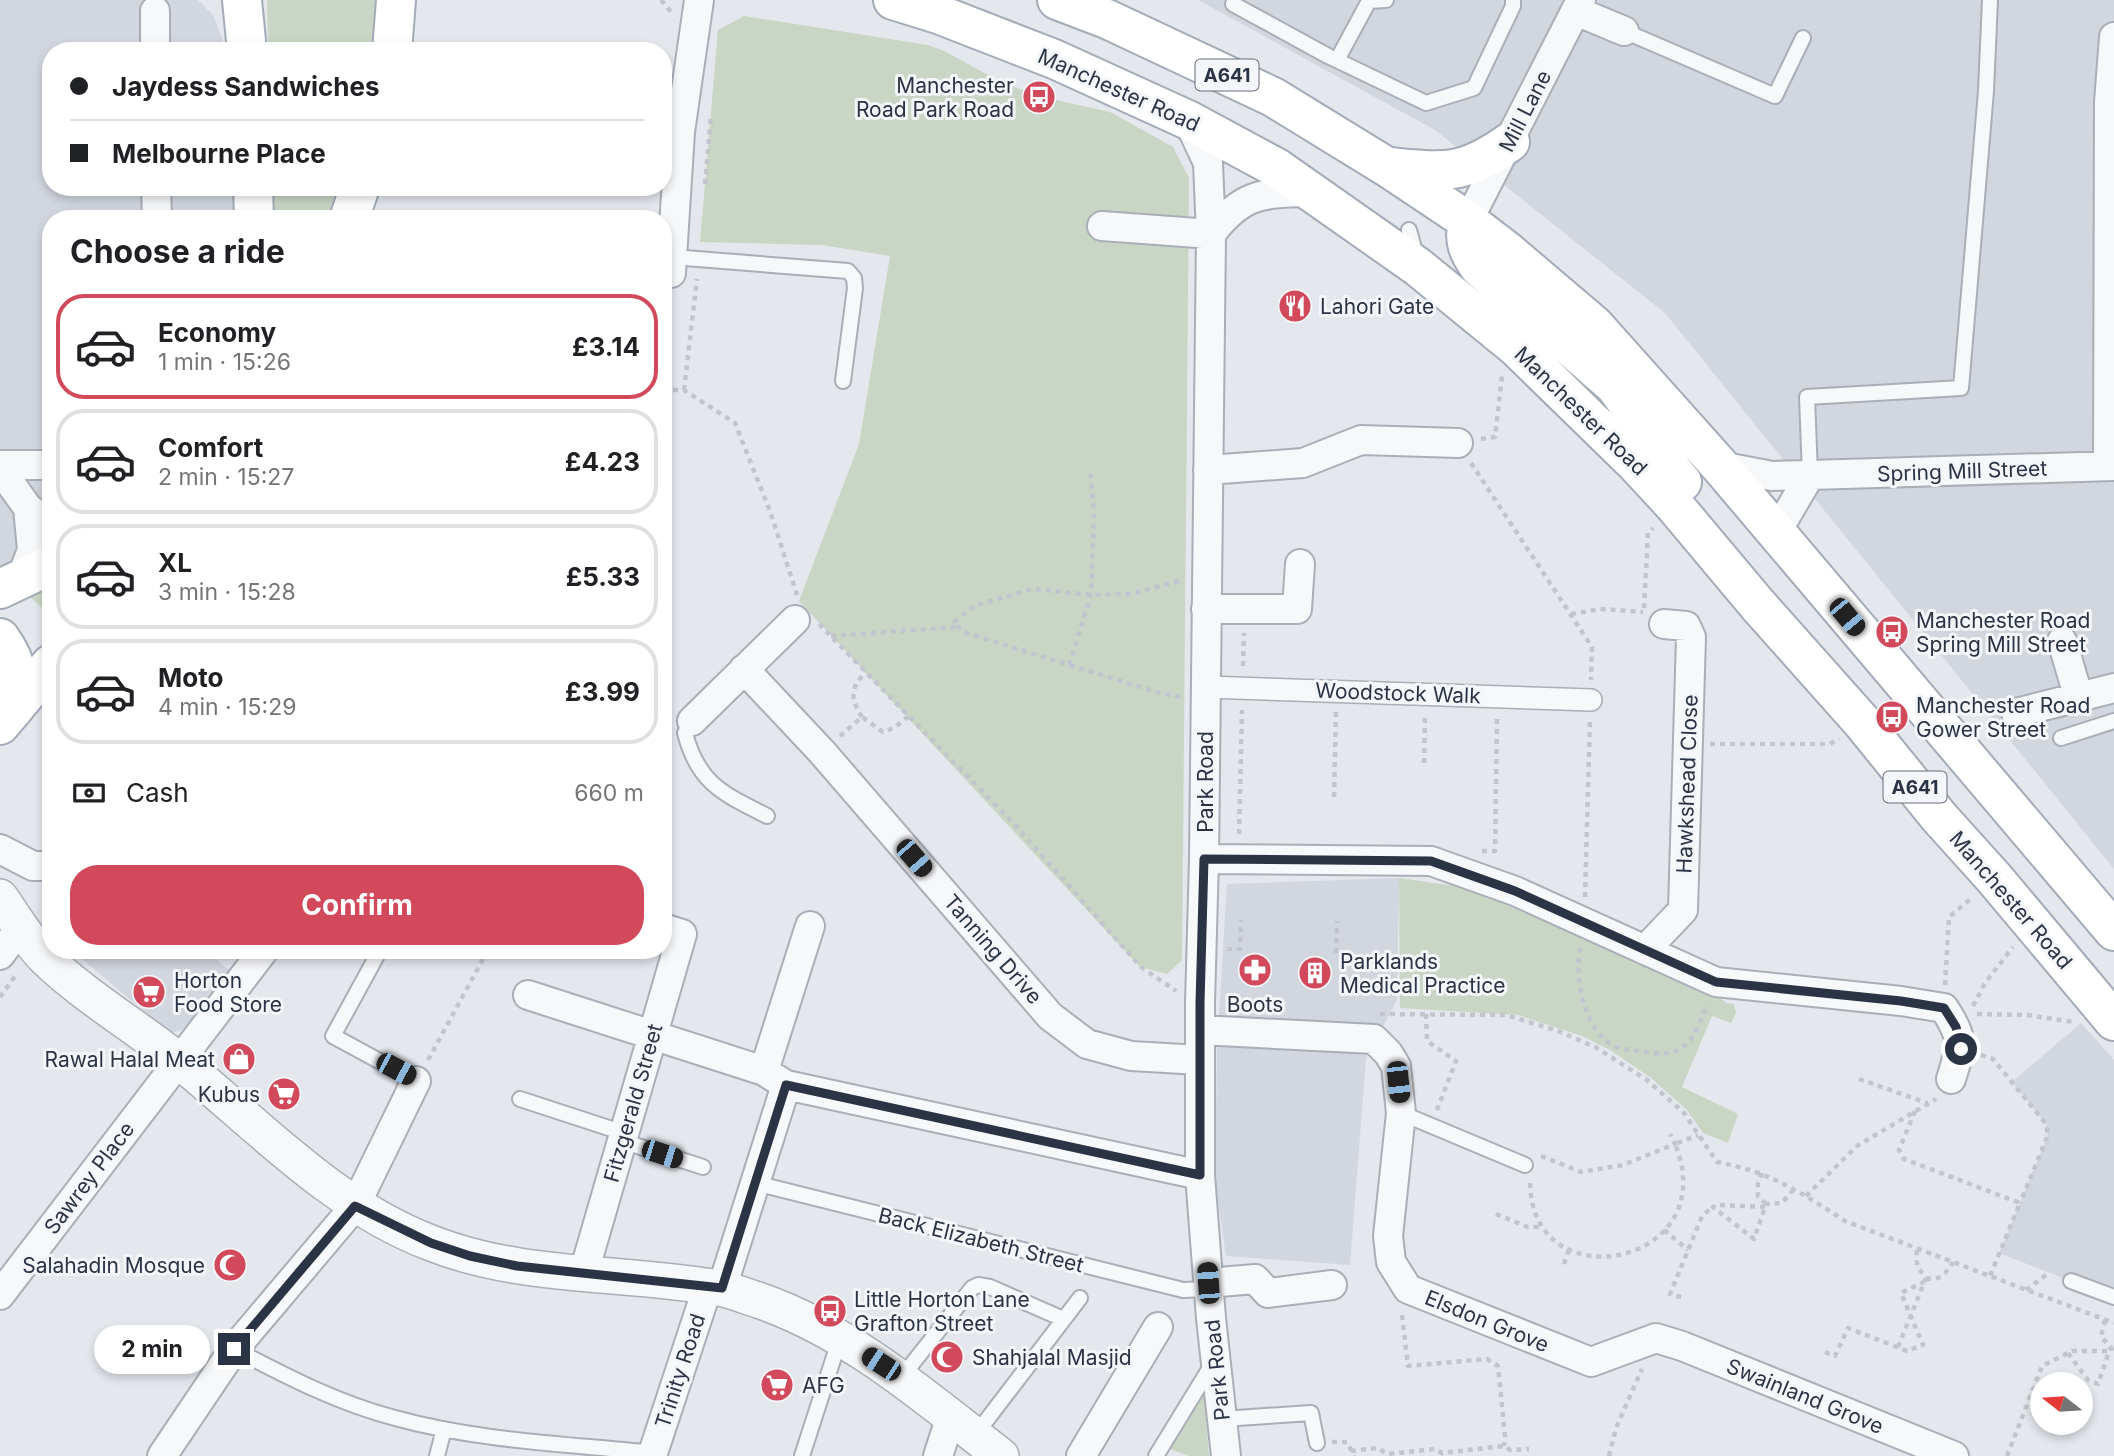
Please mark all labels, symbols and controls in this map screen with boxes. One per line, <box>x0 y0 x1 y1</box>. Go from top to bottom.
street label: Manchester Road <box>1034 43 1204 137</box>
road number: A641 <box>1196 60 1258 90</box>
street label: Mill Lane <box>1494 66 1556 156</box>
text: Jaydess Sandwiches <box>112 71 380 102</box>
place label: Manchester Road Park Road <box>856 73 1014 122</box>
bus stop icon: Manchester Road Park Road <box>1020 78 1058 116</box>
text: Melbourne Place <box>112 138 326 169</box>
text: Choose a ride <box>70 232 285 271</box>
restaurant icon: Lahori Gate <box>1276 287 1314 325</box>
place label: Lahori Gate <box>1320 294 1434 319</box>
icon: car <box>74 315 137 378</box>
text: Economy <box>158 317 276 348</box>
text: £3.14 <box>572 331 640 362</box>
street label: Manchester Road <box>1510 341 1652 481</box>
text: 1 min · 15:26 <box>158 348 291 376</box>
icon: car <box>74 430 137 493</box>
text: Comfort <box>158 432 263 463</box>
text: £4.23 <box>565 446 640 477</box>
street label: Spring Mill Street <box>1876 456 2048 486</box>
text: 2 min · 15:27 <box>158 463 294 491</box>
icon: car <box>74 545 137 608</box>
text: XL <box>158 547 192 578</box>
text: £5.33 <box>566 561 640 592</box>
text: 3 min · 15:28 <box>158 578 296 606</box>
car <box>1826 594 1869 640</box>
place label: Manchester Road Spring Mill Street <box>1916 608 2090 657</box>
bus stop icon: Manchester Road Spring Mill Street <box>1873 613 1911 651</box>
icon: car <box>74 660 137 723</box>
text: Moto <box>158 662 223 693</box>
text: £3.99 <box>565 676 640 707</box>
street label: Woodstock Walk <box>1315 678 1482 708</box>
text: 4 min · 15:29 <box>158 693 296 721</box>
place label: Manchester Road Gower Street <box>1916 693 2090 742</box>
street label: Hawkshead Close <box>1671 694 1703 874</box>
bus stop icon: Manchester Road Gower Street <box>1873 698 1911 736</box>
street label: Park Road <box>1193 731 1218 833</box>
road number: A641 <box>1884 772 1946 802</box>
icon: cash <box>70 774 108 812</box>
text: Cash <box>126 777 189 808</box>
text: 660 m <box>574 779 644 807</box>
street label: Manchester Road <box>1944 826 2078 974</box>
car <box>893 835 936 881</box>
button: Confirm <box>70 865 644 945</box>
street label: Tanning Drive <box>939 889 1047 1009</box>
place label: Parklands Medical Practice <box>1340 949 1505 998</box>
pharmacy icon: Boots <box>1236 951 1274 989</box>
building icon: Parklands Medical Practice <box>1296 954 1334 992</box>
place label: Horton Food Store <box>174 968 282 1017</box>
supermarket icon: Horton Food Store <box>130 973 168 1011</box>
place label: Boots <box>1227 992 1283 1017</box>
street label: Fitzgerald Street <box>598 1021 668 1185</box>
route start <box>1945 1033 1977 1065</box>
shop icon: Rawal Halal Meat <box>220 1040 258 1078</box>
place label: Rawal Halal Meat <box>44 1047 215 1072</box>
car <box>373 1050 420 1088</box>
car <box>1386 1060 1411 1104</box>
supermarket icon: Kubus <box>265 1075 303 1113</box>
place label: Kubus <box>198 1082 260 1107</box>
street label: Sawrey Place <box>39 1117 139 1239</box>
car <box>639 1138 686 1170</box>
street label: Back Elizabeth Street <box>876 1202 1086 1278</box>
mosque icon: Salahadin Mosque <box>211 1246 249 1284</box>
place label: Salahadin Mosque <box>22 1253 205 1278</box>
car <box>1197 1261 1220 1305</box>
street label: Elsdon Grove <box>1421 1285 1553 1357</box>
place label: Little Horton Lane Grafton Street <box>854 1287 1030 1336</box>
bus stop icon: Little Horton Lane Grafton Street <box>811 1292 849 1330</box>
street label: Trinity Road <box>650 1311 710 1431</box>
street label: Park Road <box>1199 1318 1235 1422</box>
callout: 2 min <box>94 1324 210 1374</box>
route end <box>218 1333 250 1365</box>
text: 2 min <box>121 1335 183 1363</box>
mosque icon: Shahjalal Masjid <box>928 1338 966 1376</box>
car <box>858 1344 905 1384</box>
place label: Shahjalal Masjid <box>972 1345 1132 1370</box>
street label: Swainland Grove <box>1723 1353 1887 1439</box>
supermarket icon: AFG <box>758 1366 796 1404</box>
north arrow <box>2030 1372 2093 1435</box>
map controls <box>2030 1372 2093 1435</box>
place label: AFG <box>802 1373 845 1398</box>

